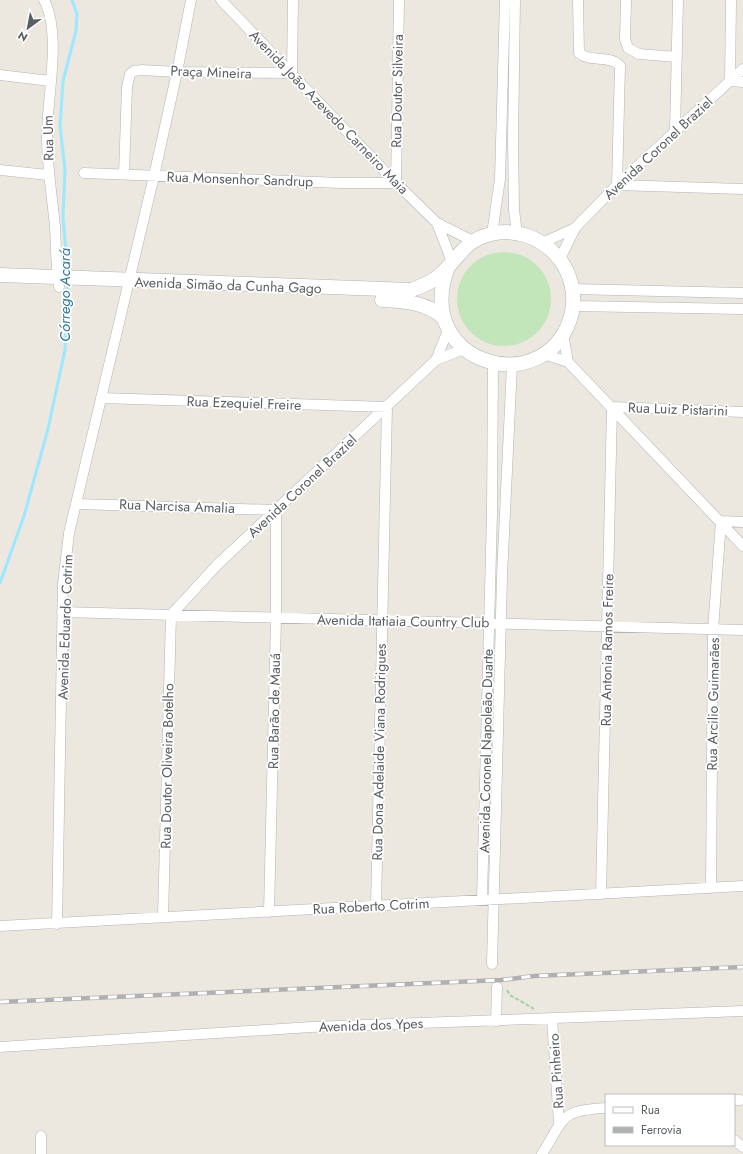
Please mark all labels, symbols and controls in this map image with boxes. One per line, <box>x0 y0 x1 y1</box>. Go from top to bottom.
north arrow <box>8 8 48 48</box>
street label: Avenida João Azevedo Carneiro Maia <box>245 25 413 199</box>
text: N <box>15 27 31 46</box>
street label: Rua Doutor Silveira <box>386 34 408 148</box>
street label: Praça Mineira <box>170 61 252 83</box>
street label: Avenida Coronel Braziel <box>599 92 717 204</box>
street label: Rua Um <box>38 115 58 161</box>
street label: Rua Monsenhor Sandrup <box>166 166 314 192</box>
water label: Córrego Acará <box>54 247 76 342</box>
street label: Avenida Simão da Cunha Gago <box>134 272 322 298</box>
street label: Rua Ezequiel Freire <box>186 391 302 415</box>
street label: Rua Luiz Pistarini <box>628 397 728 421</box>
street label: Avenida Coronel Braziel <box>243 430 361 542</box>
street label: Rua Narcisa Amalia <box>119 494 235 518</box>
street label: Avenida Eduardo Cotrim <box>52 554 78 700</box>
street label: Rua Antonia Ramos Freire <box>596 574 618 726</box>
street label: Avenida Itatiaia Country Club <box>317 609 489 633</box>
street label: Rua Arcilio Guimarães <box>702 637 724 771</box>
street label: Rua Dona Adelaide Viana Rodrigues <box>367 643 391 861</box>
street label: Avenida Coronel Napoleão Duarte <box>474 649 498 853</box>
street label: Rua Barão de Mauá <box>263 653 285 769</box>
street label: Rua Doutor Oliveira Botelho <box>156 683 178 849</box>
street label: Rua Roberto Cotrim <box>312 893 430 919</box>
street label: Avenida dos Ypes <box>318 1013 424 1037</box>
street label: Rua Pinheiro <box>543 1032 569 1109</box>
legend <box>605 1094 735 1146</box>
text: Rua <box>641 1101 660 1119</box>
text: Ferrovia <box>641 1121 682 1139</box>

